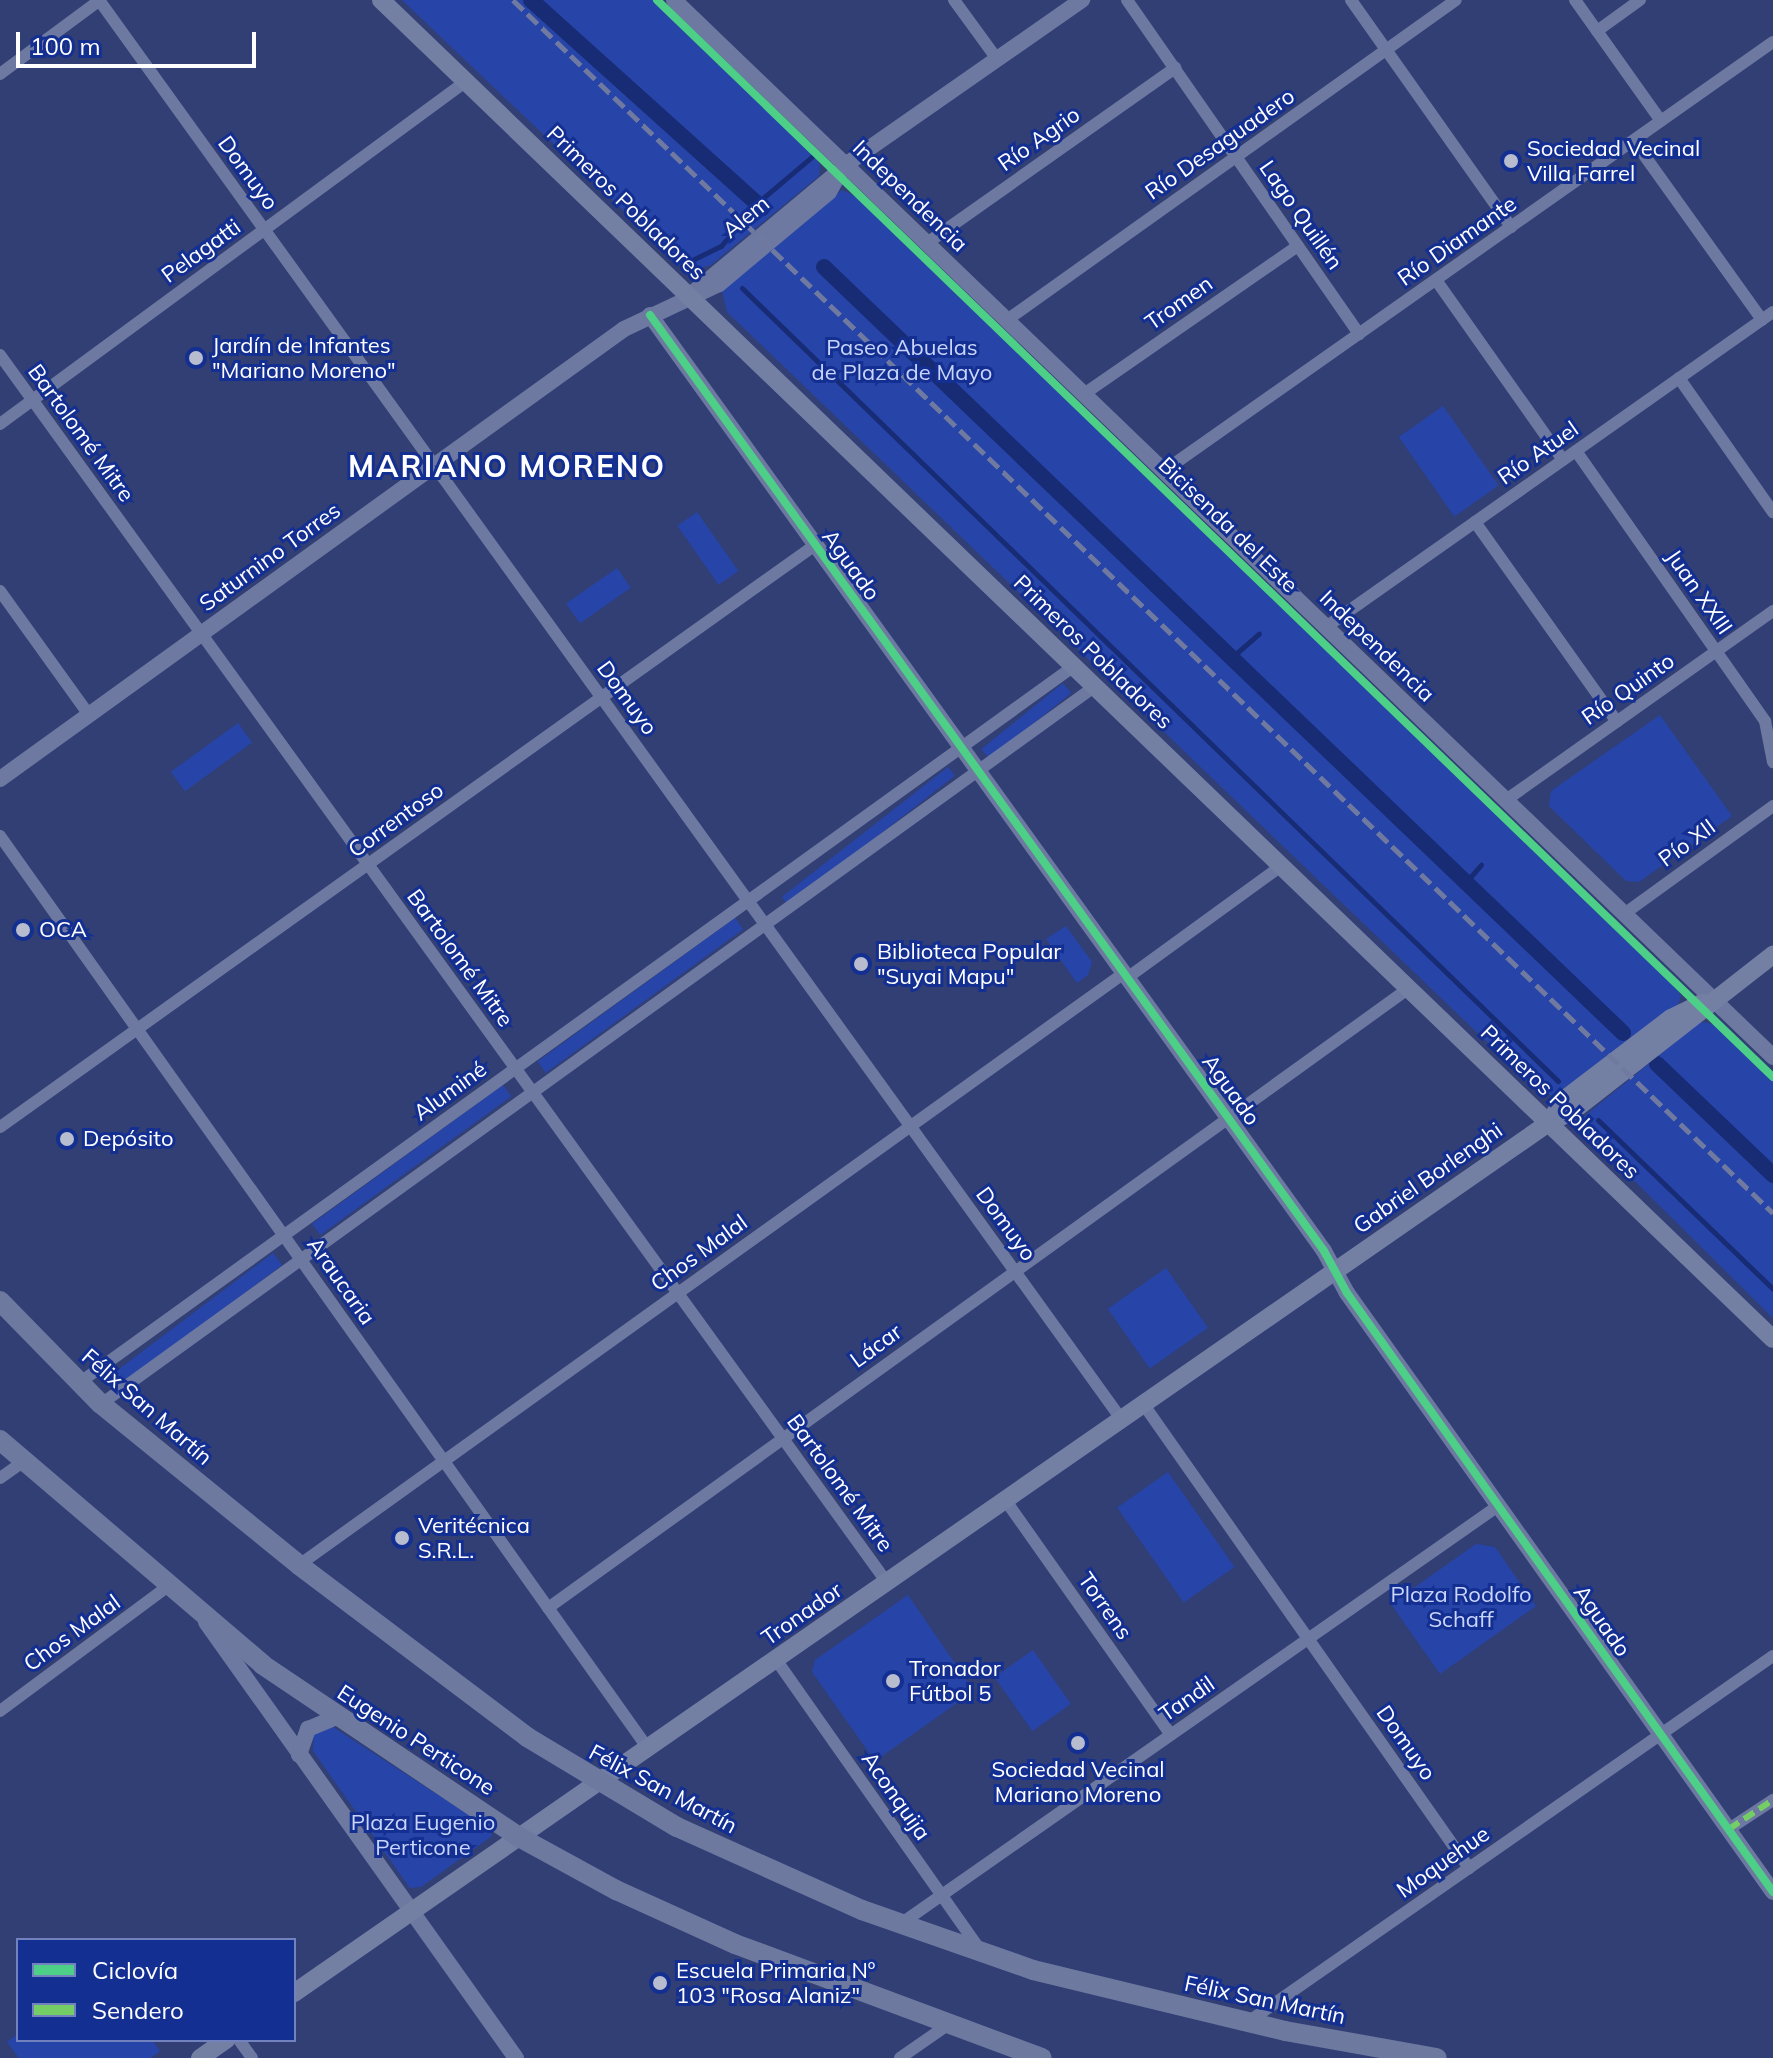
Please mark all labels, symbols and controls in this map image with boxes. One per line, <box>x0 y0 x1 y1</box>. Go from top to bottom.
scale bar <box>20 16 260 66</box>
text: 100 m <box>30 31 101 61</box>
street label: Río Desaguadero <box>1140 83 1300 205</box>
street label: Río Agrio <box>993 101 1085 177</box>
street label: Primeros Pobladores <box>541 121 711 285</box>
street label: Domuyo <box>212 131 284 215</box>
street label: Independencia <box>847 135 973 257</box>
place label: Sociedad Vecinal Villa Farrel <box>1527 135 1700 186</box>
marker: Sociedad Vecinal Villa Farrel <box>1502 152 1520 170</box>
street label: Lago Quillén <box>1254 155 1348 275</box>
street label: Alem <box>717 190 775 244</box>
street label: Río Diamante <box>1393 190 1521 292</box>
street label: Pelagatti <box>156 214 246 288</box>
street label: Tromen <box>1140 270 1218 336</box>
place label: Jardín de Infantes "Mariano Moreno" <box>212 332 396 384</box>
park label: Paseo Abuelas de Plaza de Mayo <box>812 334 992 386</box>
marker: Jardín de Infantes "Mariano Moreno" <box>187 349 205 367</box>
street label: Bartolomé Mitre <box>22 359 140 507</box>
street label: Río Atuel <box>1493 416 1583 490</box>
district label: MARIANO MORENO <box>348 448 666 484</box>
street label: Bicisenda del Este <box>1153 452 1303 598</box>
street label: Saturnino Torres <box>194 497 346 617</box>
street label: Aguado <box>817 524 885 606</box>
street label: Juan XXIII <box>1660 544 1738 640</box>
street label: Primeros Pobladores <box>1008 570 1178 734</box>
street label: Independencia <box>1314 585 1440 707</box>
street label: Río Quinto <box>1577 648 1679 730</box>
street label: Domuyo <box>591 656 663 740</box>
street label: Correntoso <box>343 777 449 863</box>
street label: Pío XII <box>1654 814 1720 872</box>
street label: Bartolomé Mitre <box>401 884 519 1032</box>
place label: OCA <box>39 917 87 943</box>
marker: OCA <box>14 921 32 939</box>
place label: Biblioteca Popular "Suyai Mapu" <box>877 938 1061 990</box>
marker: Biblioteca Popular "Suyai Mapu" <box>852 955 870 973</box>
street label: Primeros Pobladores <box>1475 1020 1645 1184</box>
street label: Aguado <box>1197 1049 1265 1131</box>
street label: Aluminé <box>408 1056 492 1126</box>
street label: Gabriel Borlenghi <box>1348 1117 1508 1239</box>
place label: Depósito <box>83 1126 173 1152</box>
marker: Depósito <box>58 1130 76 1148</box>
street label: Domuyo <box>970 1182 1042 1266</box>
street label: Chos Malal <box>646 1209 752 1297</box>
street label: Araucaria <box>301 1232 381 1330</box>
street label: Lácar <box>845 1319 907 1373</box>
street label: Félix San Martín <box>76 1343 218 1471</box>
street label: Bartolomé Mitre <box>781 1409 899 1557</box>
place label: Veritécnica S.R.L. <box>418 1512 530 1564</box>
marker: Veritécnica S.R.L. <box>393 1529 411 1547</box>
street label: Torrens <box>1072 1567 1138 1645</box>
street label: Tronador <box>757 1577 847 1651</box>
street label: Aguado <box>1568 1580 1636 1662</box>
park label: Plaza Rodolfo Schaff <box>1390 1581 1532 1632</box>
street label: Chos Malal <box>19 1589 125 1677</box>
place label: Tronador Fútbol 5 <box>909 1655 1001 1706</box>
street label: Tandil <box>1154 1671 1220 1727</box>
marker: Tronador Fútbol 5 <box>884 1672 902 1690</box>
street label: Eugenio Perticone <box>332 1679 500 1801</box>
street label: Domuyo <box>1371 1701 1441 1785</box>
marker: Sociedad Vecinal Mariano Moreno <box>1069 1734 1087 1752</box>
street label: Félix San Martín <box>584 1739 742 1839</box>
street label: Aconquija <box>856 1747 936 1845</box>
place label: Sociedad Vecinal Mariano Moreno <box>991 1756 1165 1808</box>
park label: Plaza Eugenio Perticone <box>351 1809 495 1860</box>
street label: Moquehue <box>1392 1821 1494 1903</box>
legend <box>16 1938 296 2042</box>
text: Ciclovía <box>92 1955 178 1985</box>
place label: Escuela Primaria Nº 103 "Rosa Alaniz" <box>676 1957 875 2008</box>
street label: Félix San Martín <box>1182 1970 1348 2030</box>
marker: Escuela Primaria Nº 103 "Rosa Alaniz" <box>651 1974 669 1992</box>
text: Sendero <box>92 1995 184 2025</box>

